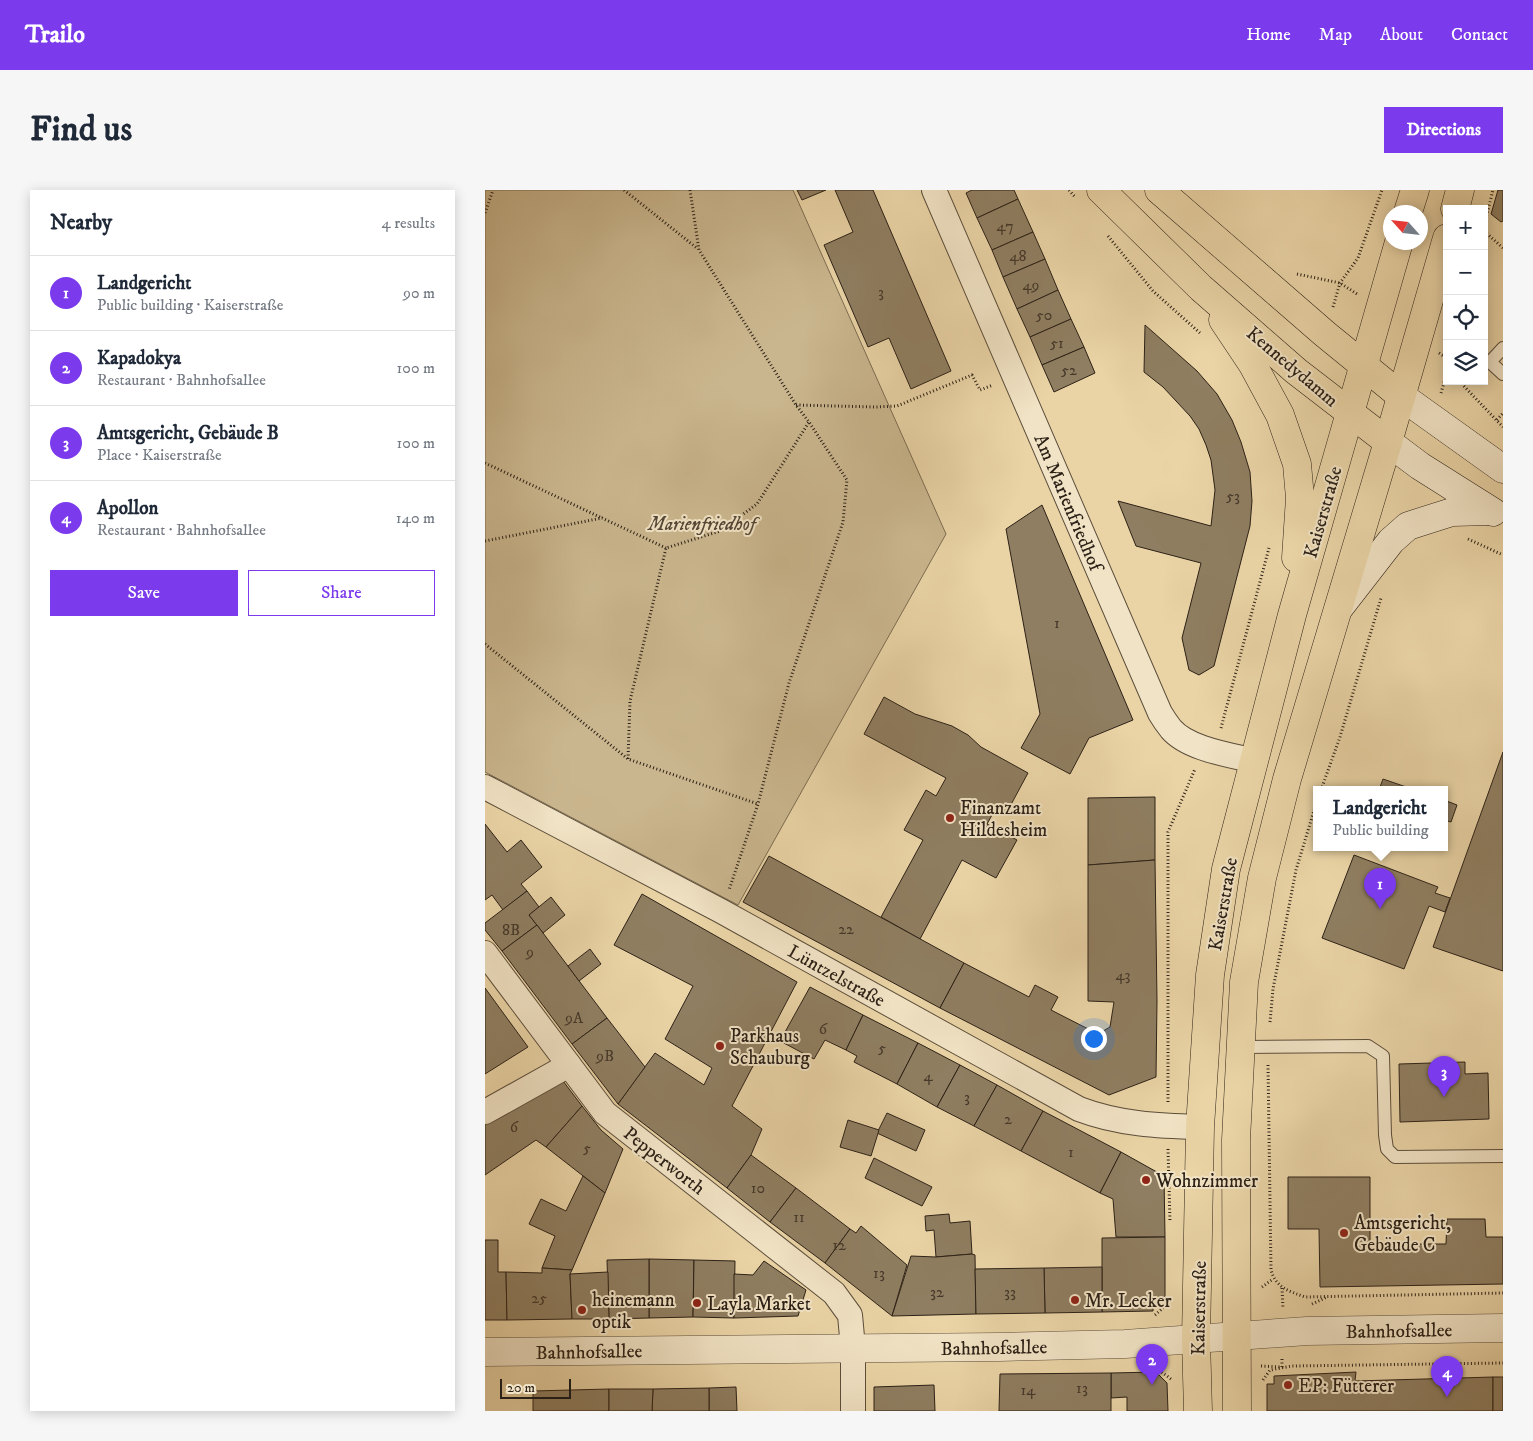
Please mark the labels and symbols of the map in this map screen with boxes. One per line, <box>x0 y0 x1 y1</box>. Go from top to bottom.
north arrow <box>1383 205 1428 250</box>
house number: 47 <box>996 216 1014 236</box>
house number: 48 <box>1009 246 1027 266</box>
house number: 49 <box>1022 275 1040 295</box>
house number: 3 <box>878 282 884 302</box>
house number: 50 <box>1036 305 1052 325</box>
street label: Kennedydamm <box>1241 322 1343 412</box>
house number: 51 <box>1050 333 1064 353</box>
house number: 52 <box>1061 360 1077 380</box>
street label: Am Marienfriedhof <box>1028 431 1108 577</box>
street label: Kaiserstraße <box>1299 464 1348 561</box>
house number: 53 <box>1226 486 1240 506</box>
park label: Marienfriedhof <box>646 513 761 536</box>
house number: 1 <box>1054 613 1060 633</box>
place label: Finanzamt Hildesheim <box>960 797 1047 842</box>
marker: Finanzamt Hildesheim <box>944 812 956 824</box>
street label: Kaiserstraße <box>1204 856 1243 953</box>
pin: 1 <box>1364 868 1396 909</box>
house number: 22 <box>838 919 854 939</box>
house number: 8B <box>502 920 520 940</box>
street label: Lüntzelstraße <box>784 940 889 1012</box>
house number: 9 <box>525 942 534 962</box>
house number: 43 <box>1115 965 1131 985</box>
house number: 9A <box>564 1008 584 1028</box>
house number: 6 <box>819 1019 828 1039</box>
place label: Parkhaus Schauburg <box>730 1025 810 1070</box>
your location <box>1081 1026 1107 1052</box>
house number: 5 <box>878 1038 886 1058</box>
marker: Parkhaus Schauburg <box>714 1040 726 1052</box>
house number: 9B <box>595 1046 614 1066</box>
pin: 3 <box>1428 1056 1460 1097</box>
house number: 4 <box>923 1066 933 1086</box>
house number: 3 <box>964 1087 970 1107</box>
house number: 2 <box>1004 1109 1012 1129</box>
house number: 6 <box>510 1117 519 1137</box>
street label: Pepperworth <box>619 1122 709 1200</box>
house number: 5 <box>583 1138 591 1158</box>
house number: 1 <box>1068 1142 1074 1162</box>
place label: Wohnzimmer <box>1155 1170 1258 1193</box>
marker: Wohnzimmer <box>1140 1174 1152 1186</box>
house number: 10 <box>751 1178 765 1198</box>
house number: 11 <box>793 1207 805 1227</box>
place label: Amtsgericht, Gebäude C <box>1354 1212 1451 1257</box>
marker: Amtsgericht, Gebäude C <box>1338 1227 1350 1239</box>
house number: 12 <box>832 1235 846 1255</box>
street label: Kaiserstraße <box>1187 1260 1212 1355</box>
house number: 13 <box>873 1263 885 1283</box>
house number: 32 <box>930 1282 944 1302</box>
house number: 33 <box>1004 1282 1016 1302</box>
house number: 25 <box>531 1288 547 1308</box>
place label: heinemann optik <box>592 1289 675 1334</box>
place label: Mr. Lecker <box>1085 1290 1172 1313</box>
place label: Layla Market <box>707 1293 811 1316</box>
marker: Mr. Lecker <box>1069 1294 1081 1306</box>
marker: Layla Market <box>691 1297 703 1309</box>
marker: heinemann optik <box>576 1304 588 1316</box>
street label: Bahnhofsallee <box>1346 1319 1453 1344</box>
street label: Bahnhofsallee <box>941 1336 1048 1361</box>
street label: Bahnhofsallee <box>536 1340 643 1365</box>
pin: 2 <box>1136 1344 1168 1385</box>
pin: 4 <box>1431 1356 1463 1397</box>
place label: EP: Fütterer <box>1298 1375 1394 1398</box>
scale bar <box>500 1376 571 1399</box>
house number: 13 <box>1076 1378 1088 1398</box>
marker: EP: Fütterer <box>1282 1379 1294 1391</box>
house number: 14 <box>1020 1380 1036 1400</box>

